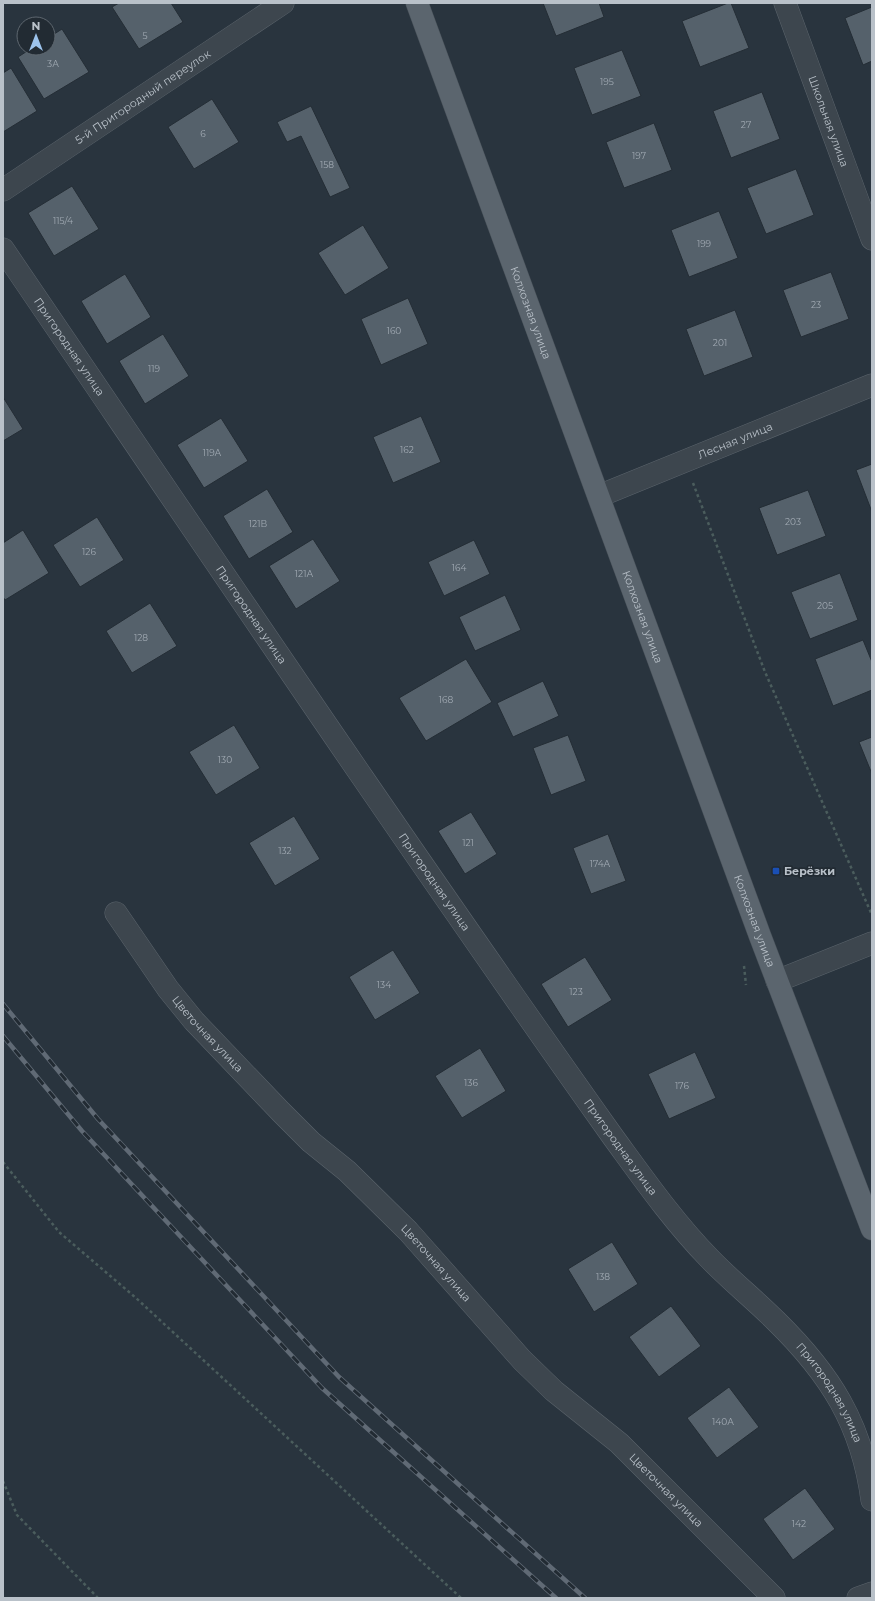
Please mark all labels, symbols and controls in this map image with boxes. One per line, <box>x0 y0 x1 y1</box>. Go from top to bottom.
north arrow <box>16 16 56 56</box>
text: N <box>32 19 40 33</box>
house number: 5 <box>142 30 148 41</box>
street label: 5-й Пригородный переулок <box>72 46 214 147</box>
house number: 3А <box>47 58 59 69</box>
street label: Школьная улица <box>805 74 852 169</box>
house number: 195 <box>600 76 614 87</box>
house number: 27 <box>741 119 751 130</box>
house number: 6 <box>200 128 206 139</box>
house number: 197 <box>632 150 646 161</box>
house number: 158 <box>320 159 334 170</box>
house number: 115/4 <box>53 215 73 226</box>
house number: 199 <box>697 238 712 249</box>
street label: Колхозная улица <box>507 265 554 361</box>
street label: Пригородная улица <box>31 295 108 398</box>
house number: 23 <box>811 299 821 310</box>
house number: 160 <box>387 325 401 336</box>
house number: 201 <box>713 337 727 348</box>
house number: 119 <box>148 363 161 374</box>
street label: Лесная улица <box>696 419 775 462</box>
house number: 162 <box>400 444 414 455</box>
house number: 119А <box>203 447 222 458</box>
house number: 203 <box>785 516 801 527</box>
house number: 121В <box>249 518 267 529</box>
house number: 126 <box>82 546 96 557</box>
house number: 164 <box>452 562 466 573</box>
street label: Пригородная улица <box>213 563 290 666</box>
house number: 121А <box>295 568 313 579</box>
street label: Колхозная улица <box>619 569 666 665</box>
house number: 205 <box>817 600 833 611</box>
house number: 128 <box>134 632 148 643</box>
house number: 168 <box>439 694 453 705</box>
house number: 130 <box>218 754 232 765</box>
street label: Пригородная улица <box>396 830 473 933</box>
house number: 121 <box>462 837 474 848</box>
house number: 132 <box>278 845 292 856</box>
house number: 174А <box>590 858 611 869</box>
place label: Берёзки <box>784 864 835 878</box>
marker: Берёзки <box>771 866 781 876</box>
street label: Колхозная улица <box>731 873 778 969</box>
house number: 134 <box>377 979 391 990</box>
house number: 123 <box>569 986 583 997</box>
street label: Цветочная улица <box>169 993 246 1075</box>
house number: 136 <box>464 1077 478 1088</box>
house number: 176 <box>675 1080 689 1091</box>
street label: Пригородная улица <box>581 1096 660 1198</box>
street label: Цветочная улица <box>398 1221 474 1305</box>
house number: 138 <box>596 1271 610 1282</box>
street label: Пригородная улица <box>793 1340 865 1444</box>
house number: 140А <box>712 1416 734 1427</box>
street label: Цветочная улица <box>626 1450 706 1530</box>
house number: 142 <box>792 1518 806 1529</box>

